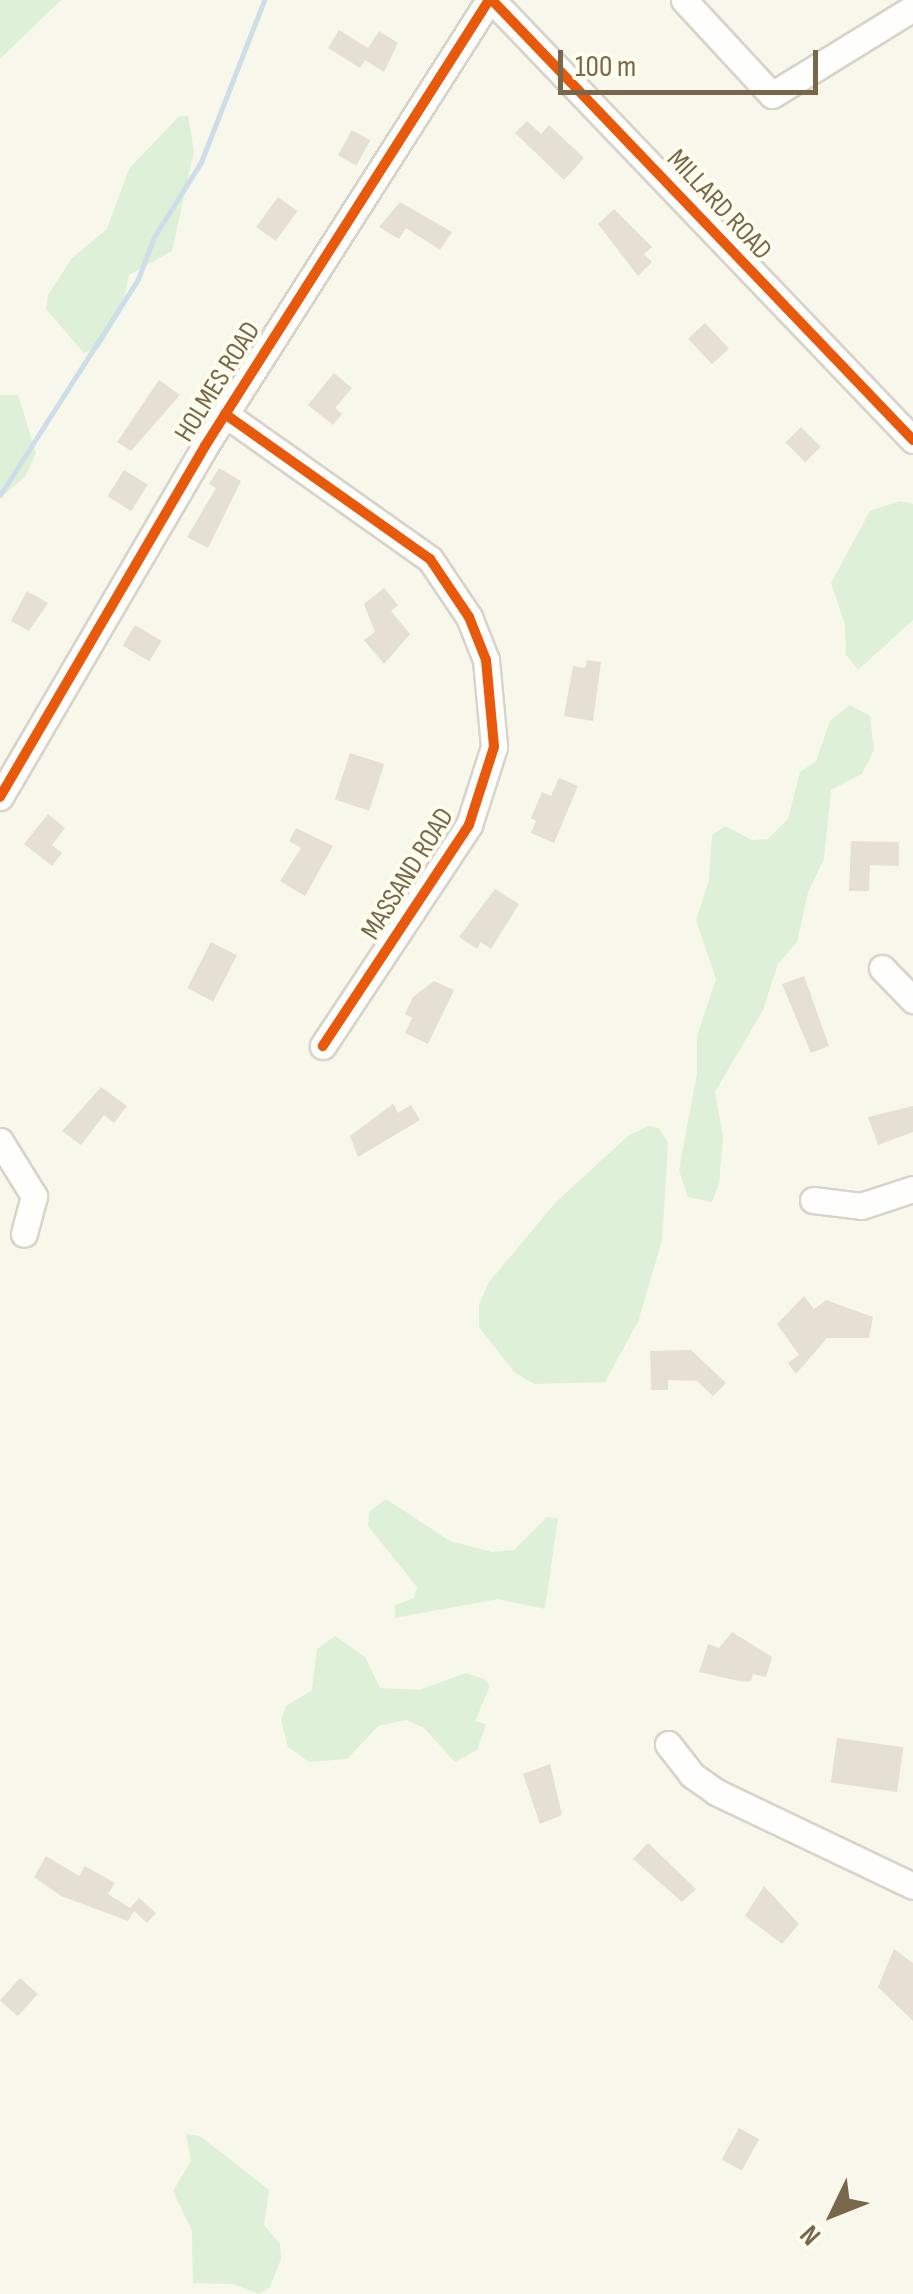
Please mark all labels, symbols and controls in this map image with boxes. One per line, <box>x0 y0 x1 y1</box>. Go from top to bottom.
scale bar <box>563 30 823 92</box>
text: 100 m <box>575 49 636 85</box>
street label: MILLARD ROAD <box>659 143 779 267</box>
street label: HOLMES ROAD <box>168 316 268 448</box>
street label: MASSAND ROAD <box>354 802 462 946</box>
north arrow <box>783 2164 883 2264</box>
text: N <box>794 2218 828 2252</box>

